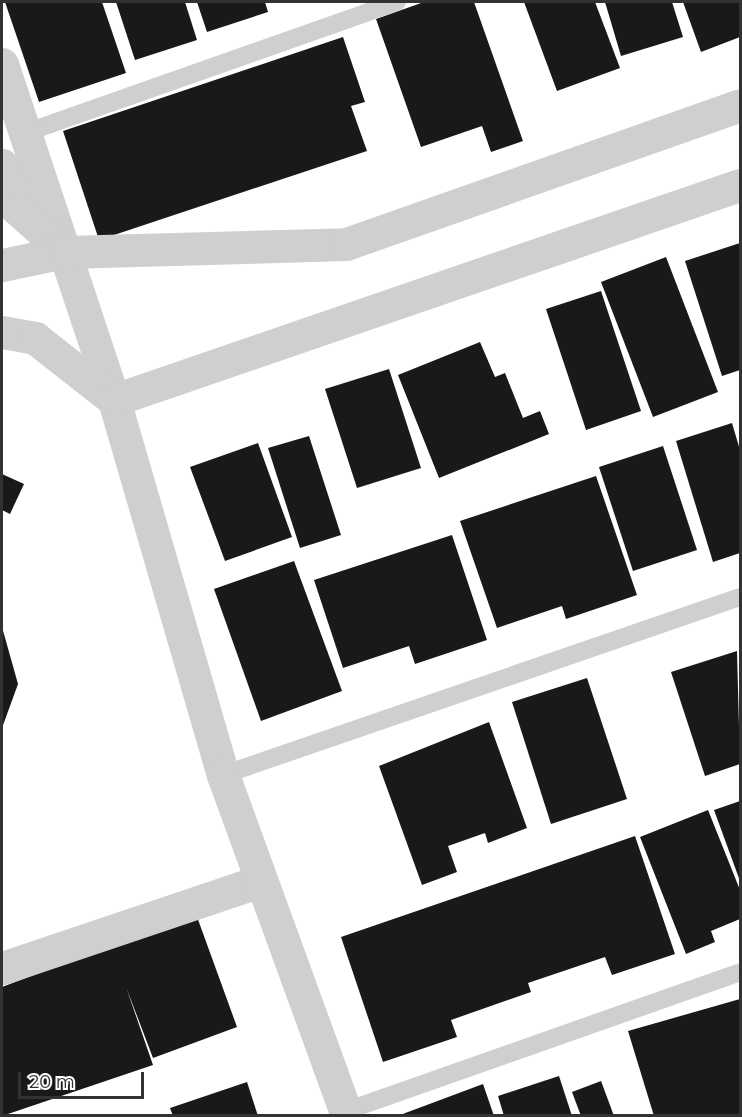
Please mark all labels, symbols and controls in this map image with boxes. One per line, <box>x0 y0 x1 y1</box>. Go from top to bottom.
scale bar <box>21 1060 147 1098</box>
text: 20 m <box>29 1071 75 1093</box>

